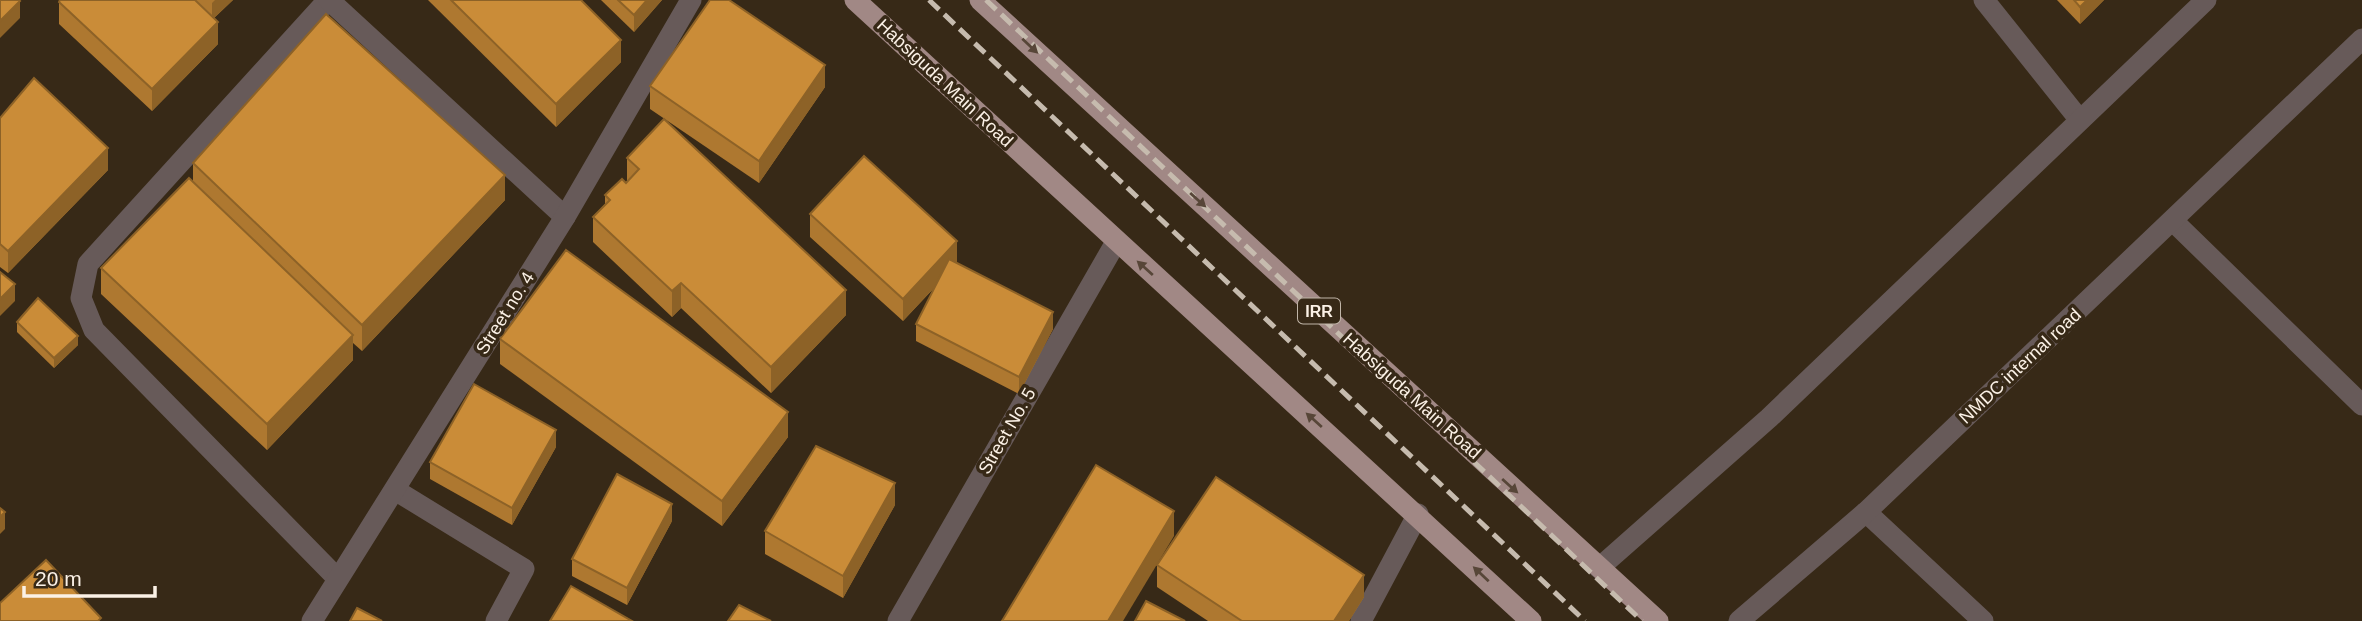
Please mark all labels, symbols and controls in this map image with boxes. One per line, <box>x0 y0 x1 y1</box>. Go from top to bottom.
street label: Habsiguda Main Road <box>873 15 1017 151</box>
one-way arrow <box>1021 38 1039 54</box>
one-way arrow <box>1189 192 1207 208</box>
one-way arrow <box>1137 260 1154 276</box>
street label: Street no. 4 <box>472 268 538 358</box>
road number: IRR <box>1298 298 1340 324</box>
street label: NMDC internal road <box>1955 304 2085 428</box>
street label: Habsiguda Main Road <box>1339 329 1485 463</box>
street label: Street No. 5 <box>974 384 1040 478</box>
one-way arrow <box>1305 412 1323 428</box>
one-way arrow <box>1501 478 1519 494</box>
scale bar <box>24 554 156 598</box>
one-way arrow <box>1472 566 1490 582</box>
text: 20 m <box>35 567 82 590</box>

